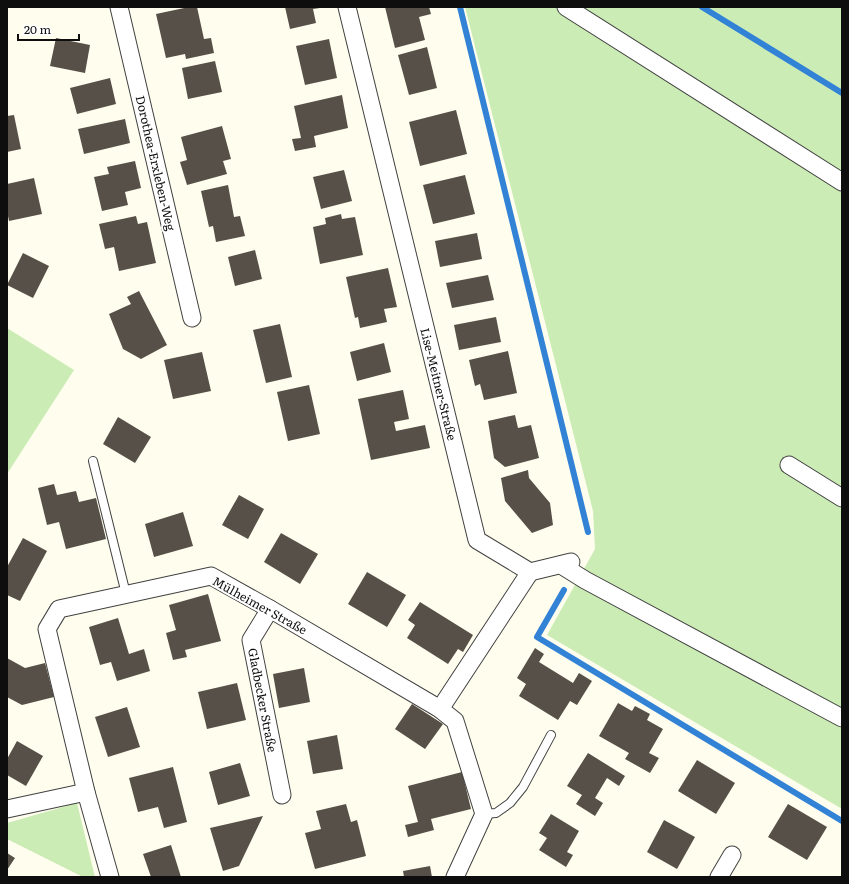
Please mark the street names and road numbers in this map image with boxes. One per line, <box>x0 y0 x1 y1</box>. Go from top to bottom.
street label: Dorothea-Erxleben-Weg <box>132 94 180 233</box>
street label: Lise-Meitner-Straße <box>416 326 462 442</box>
street label: Mülheimer Straße <box>210 572 310 638</box>
street label: Gladbecker Straße <box>244 646 282 754</box>

